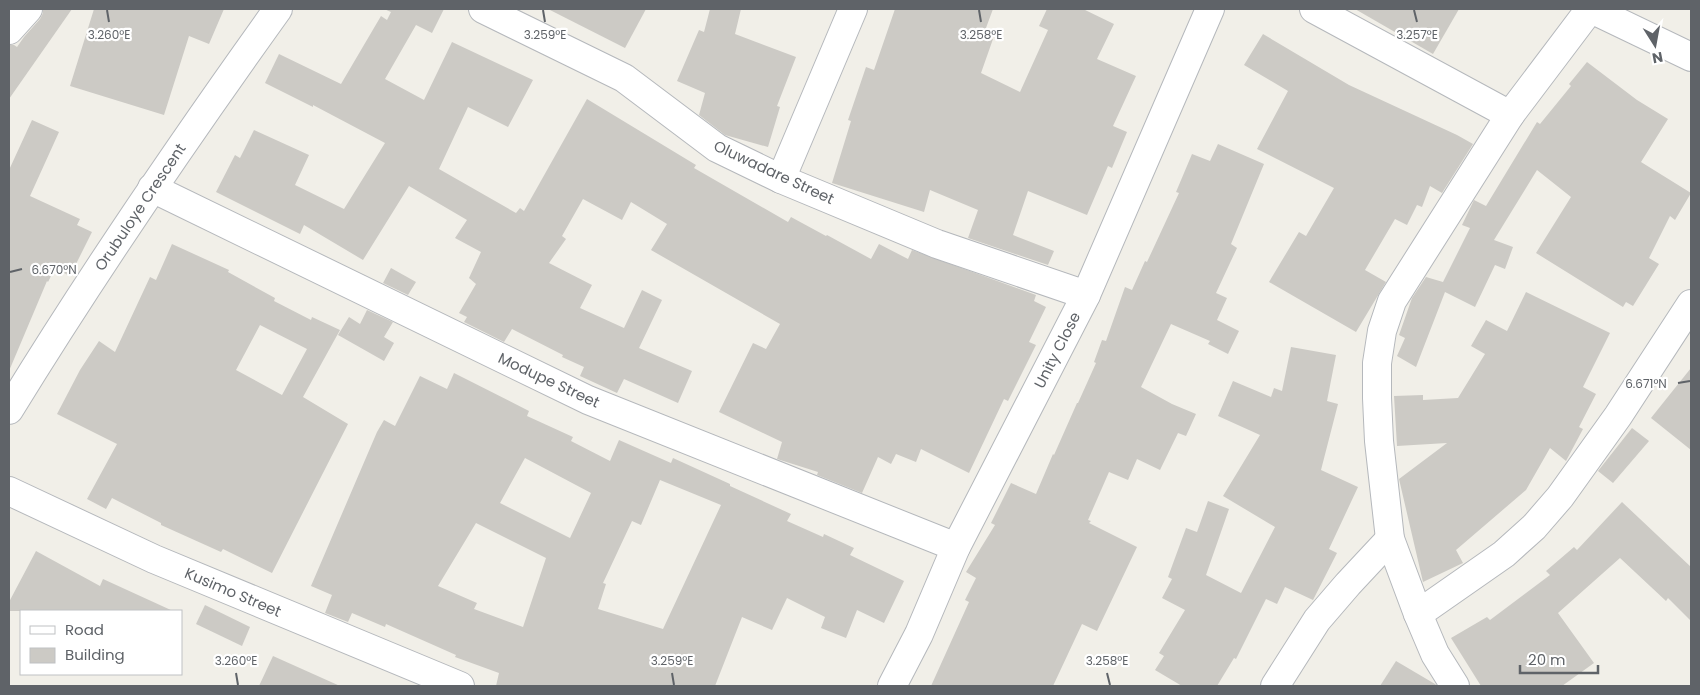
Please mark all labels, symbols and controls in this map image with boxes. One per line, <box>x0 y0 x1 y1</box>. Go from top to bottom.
north arrow <box>1630 20 1680 70</box>
text: 3.260°E <box>88 26 130 43</box>
text: 3.259°E <box>524 26 566 43</box>
text: 3.258°E <box>960 26 1002 43</box>
text: 3.257°E <box>1396 26 1438 43</box>
text: N <box>1650 47 1665 69</box>
street label: Oluwadare Street <box>710 135 838 209</box>
street label: Orubuloye Crescent <box>89 139 191 275</box>
text: 6.670°N <box>31 261 77 278</box>
street label: Unity Close <box>1029 308 1085 392</box>
street label: Modupe Street <box>495 347 603 413</box>
text: 6.671°N <box>1625 375 1667 392</box>
street label: Kusimo Street <box>181 562 285 622</box>
legend <box>20 610 182 675</box>
text: Road <box>65 619 104 640</box>
scale bar <box>1520 642 1598 674</box>
text: Building <box>65 644 125 665</box>
text: 20 m <box>1528 649 1566 670</box>
text: 3.260°E <box>215 652 257 669</box>
text: 3.259°E <box>651 652 693 669</box>
text: 3.258°E <box>1086 652 1128 669</box>

